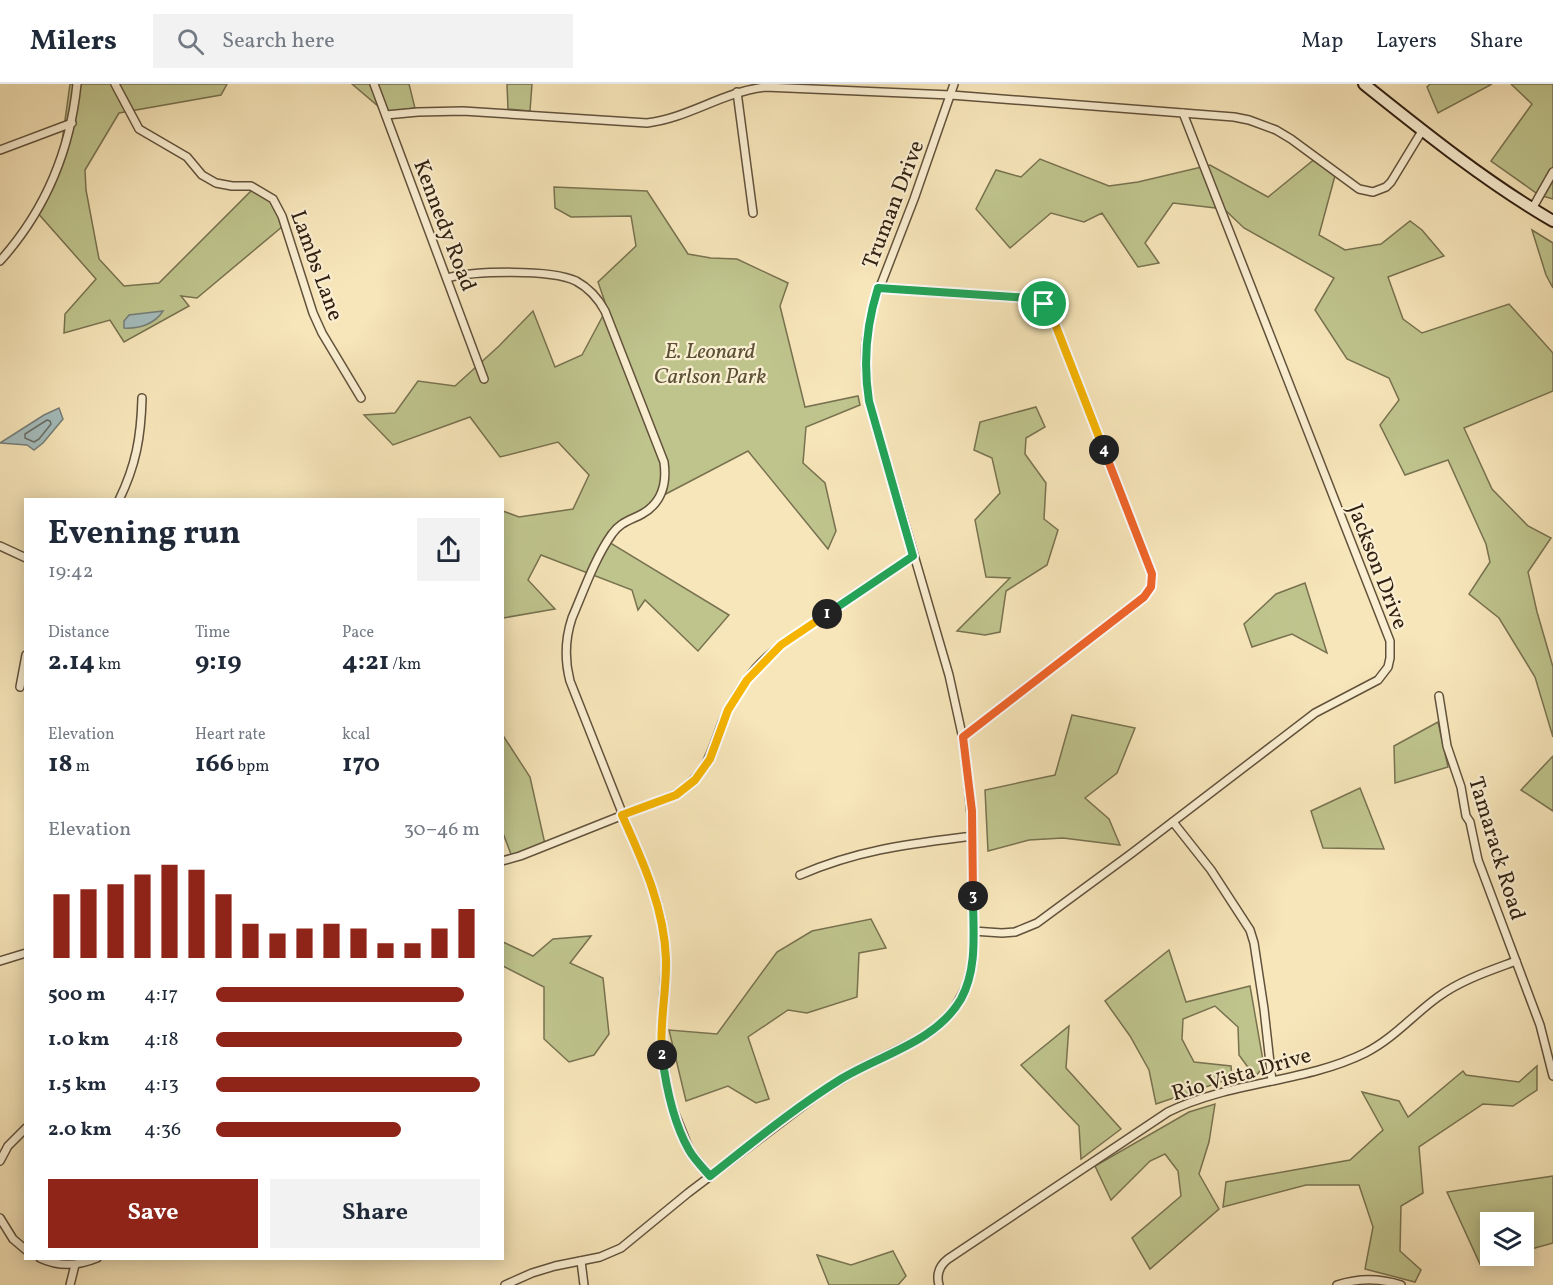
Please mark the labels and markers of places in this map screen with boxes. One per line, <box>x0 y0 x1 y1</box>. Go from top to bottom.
pin <box>1018 278 1069 329</box>
pin: 4 <box>1089 435 1119 465</box>
pin: 1 <box>812 599 842 629</box>
pin: 3 <box>958 881 988 911</box>
pin: 2 <box>647 1040 677 1070</box>

